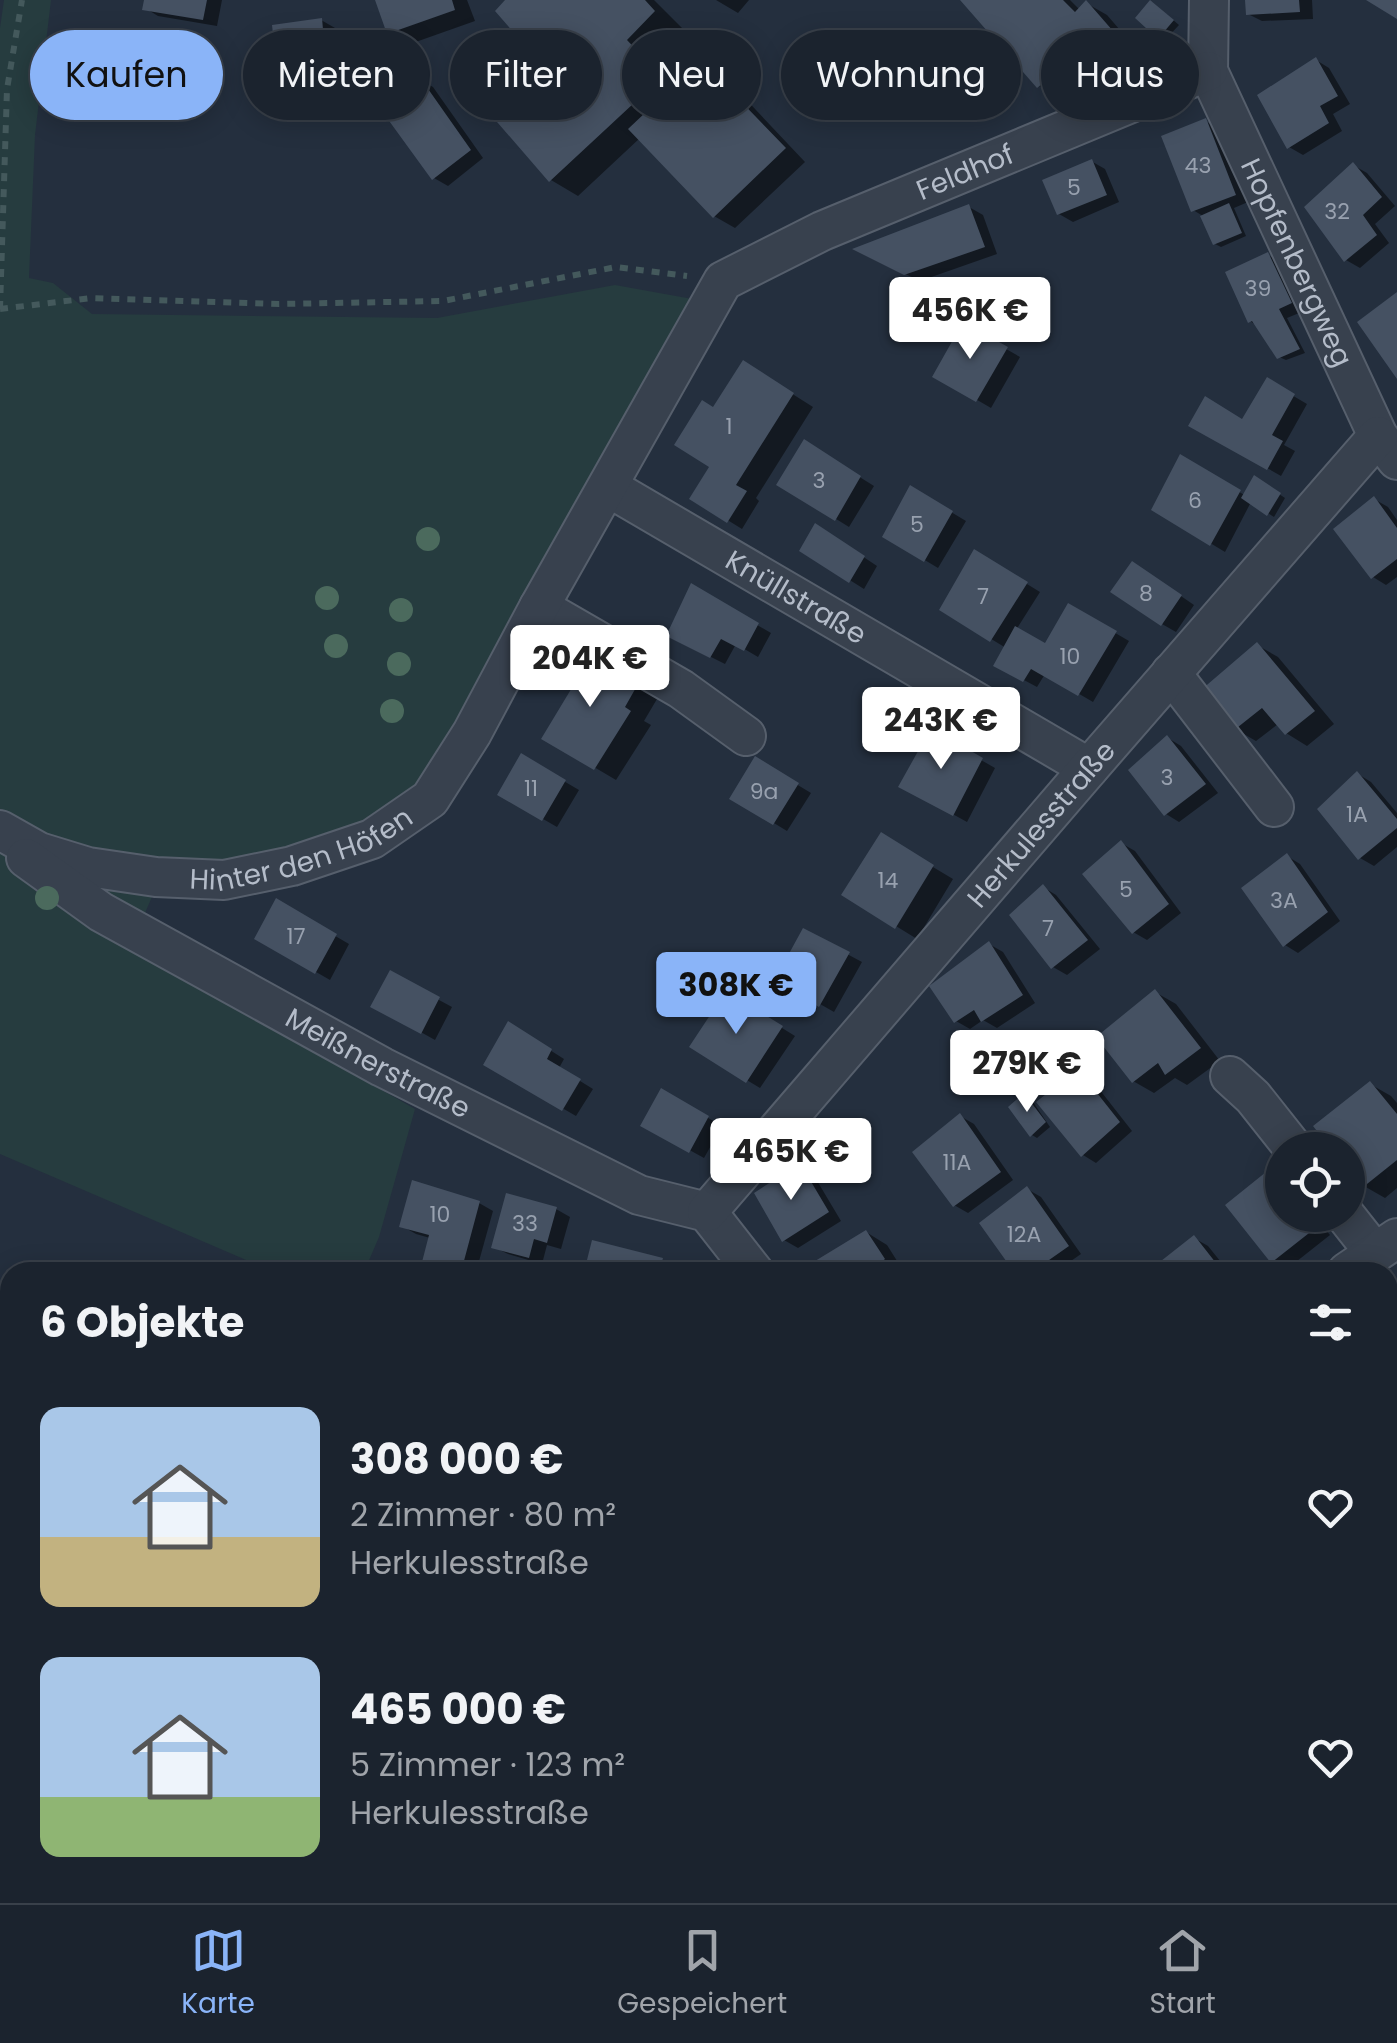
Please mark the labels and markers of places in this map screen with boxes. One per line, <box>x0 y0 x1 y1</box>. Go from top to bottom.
pin: 456K € <box>889 277 1051 362</box>
pin: 204K € <box>509 625 671 710</box>
pin: 243K € <box>860 687 1022 772</box>
pin: 308K € <box>655 952 817 1037</box>
pin: 279K € <box>946 1030 1108 1115</box>
pin: 465K € <box>710 1118 872 1203</box>

